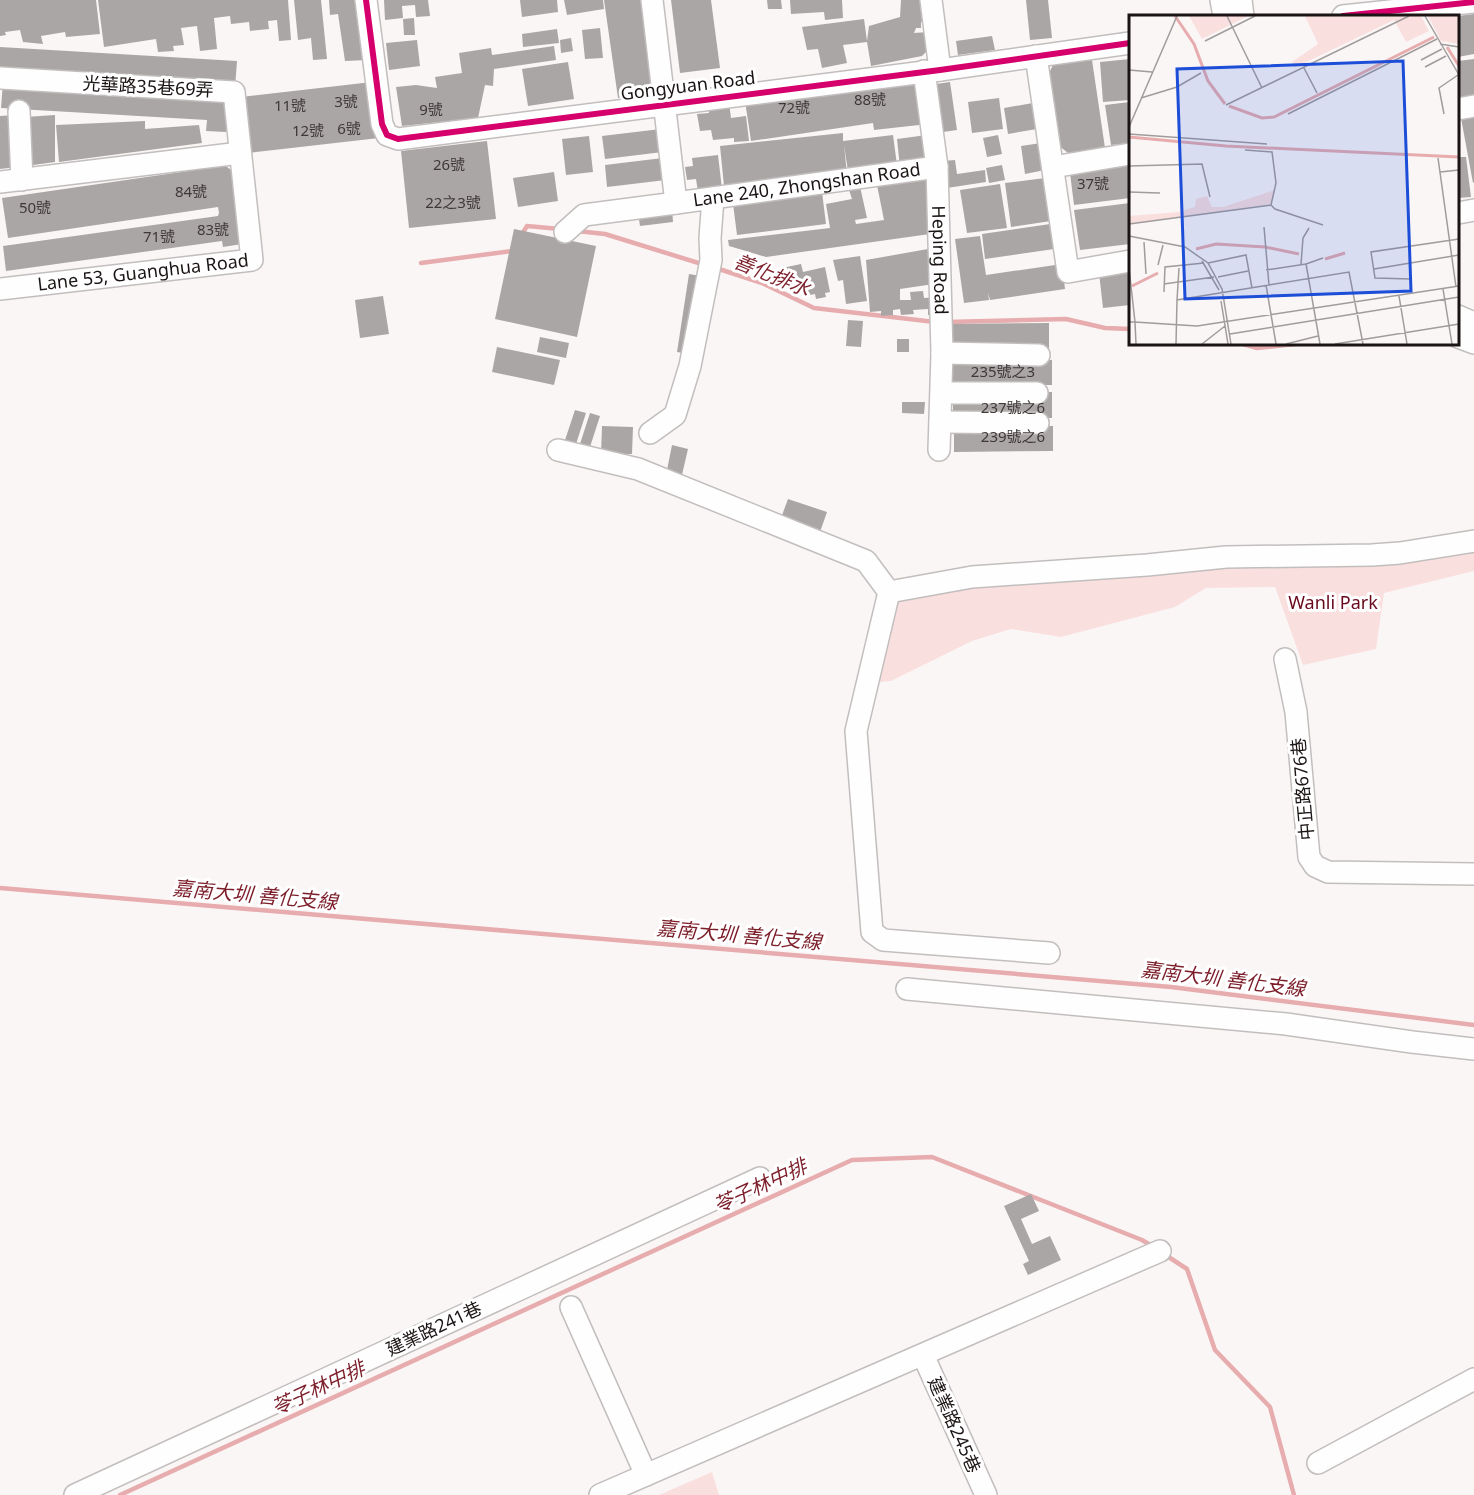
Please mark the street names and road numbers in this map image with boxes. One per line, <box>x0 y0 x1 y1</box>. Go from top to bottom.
street label: Gongyuan Road <box>619 65 757 105</box>
street label: 光華路35巷69弄 <box>82 71 214 101</box>
street label: Lane 240, Zhongshan Road <box>691 156 922 212</box>
street label: Heping Road <box>927 205 954 315</box>
street label: Lane 53, Guanghua Road <box>36 247 250 296</box>
street label: 中正路676巷 <box>1286 737 1318 841</box>
street label: 建業路241巷 <box>382 1295 485 1361</box>
street label: 建業路245巷 <box>923 1373 987 1476</box>

